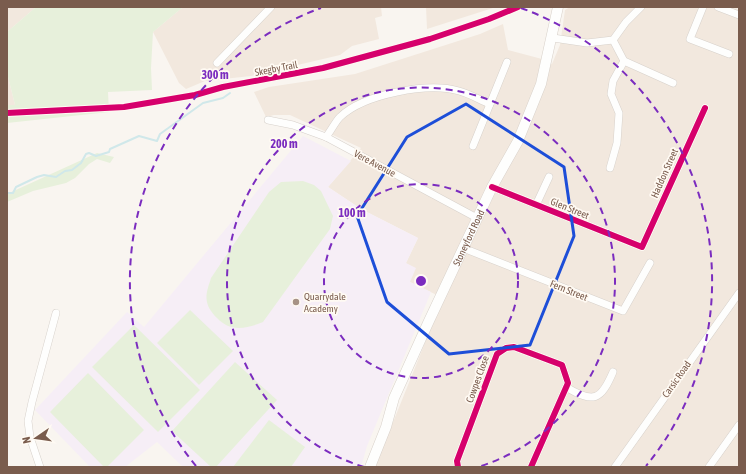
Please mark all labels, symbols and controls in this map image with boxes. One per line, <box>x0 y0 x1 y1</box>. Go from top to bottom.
street label: Skegby Trail <box>254 59 299 78</box>
text: 300 m <box>201 68 229 82</box>
text: 200 m <box>270 137 298 151</box>
street label: Haddon Street <box>649 147 680 200</box>
street label: Vere Avenue <box>352 148 398 179</box>
street label: Glen Street <box>549 196 591 221</box>
text: 100 m <box>338 206 366 220</box>
street label: Stoneyford Road <box>451 208 487 268</box>
centre of rings <box>414 274 428 288</box>
street label: Fern Street <box>548 278 589 303</box>
place label: Quarrydale Academy <box>304 291 346 314</box>
marker: Quarrydale Academy <box>291 297 301 307</box>
street label: Cowpes Close <box>464 354 491 404</box>
street label: Carsic Road <box>660 359 693 400</box>
north arrow <box>16 418 56 458</box>
text: N <box>20 436 33 445</box>

